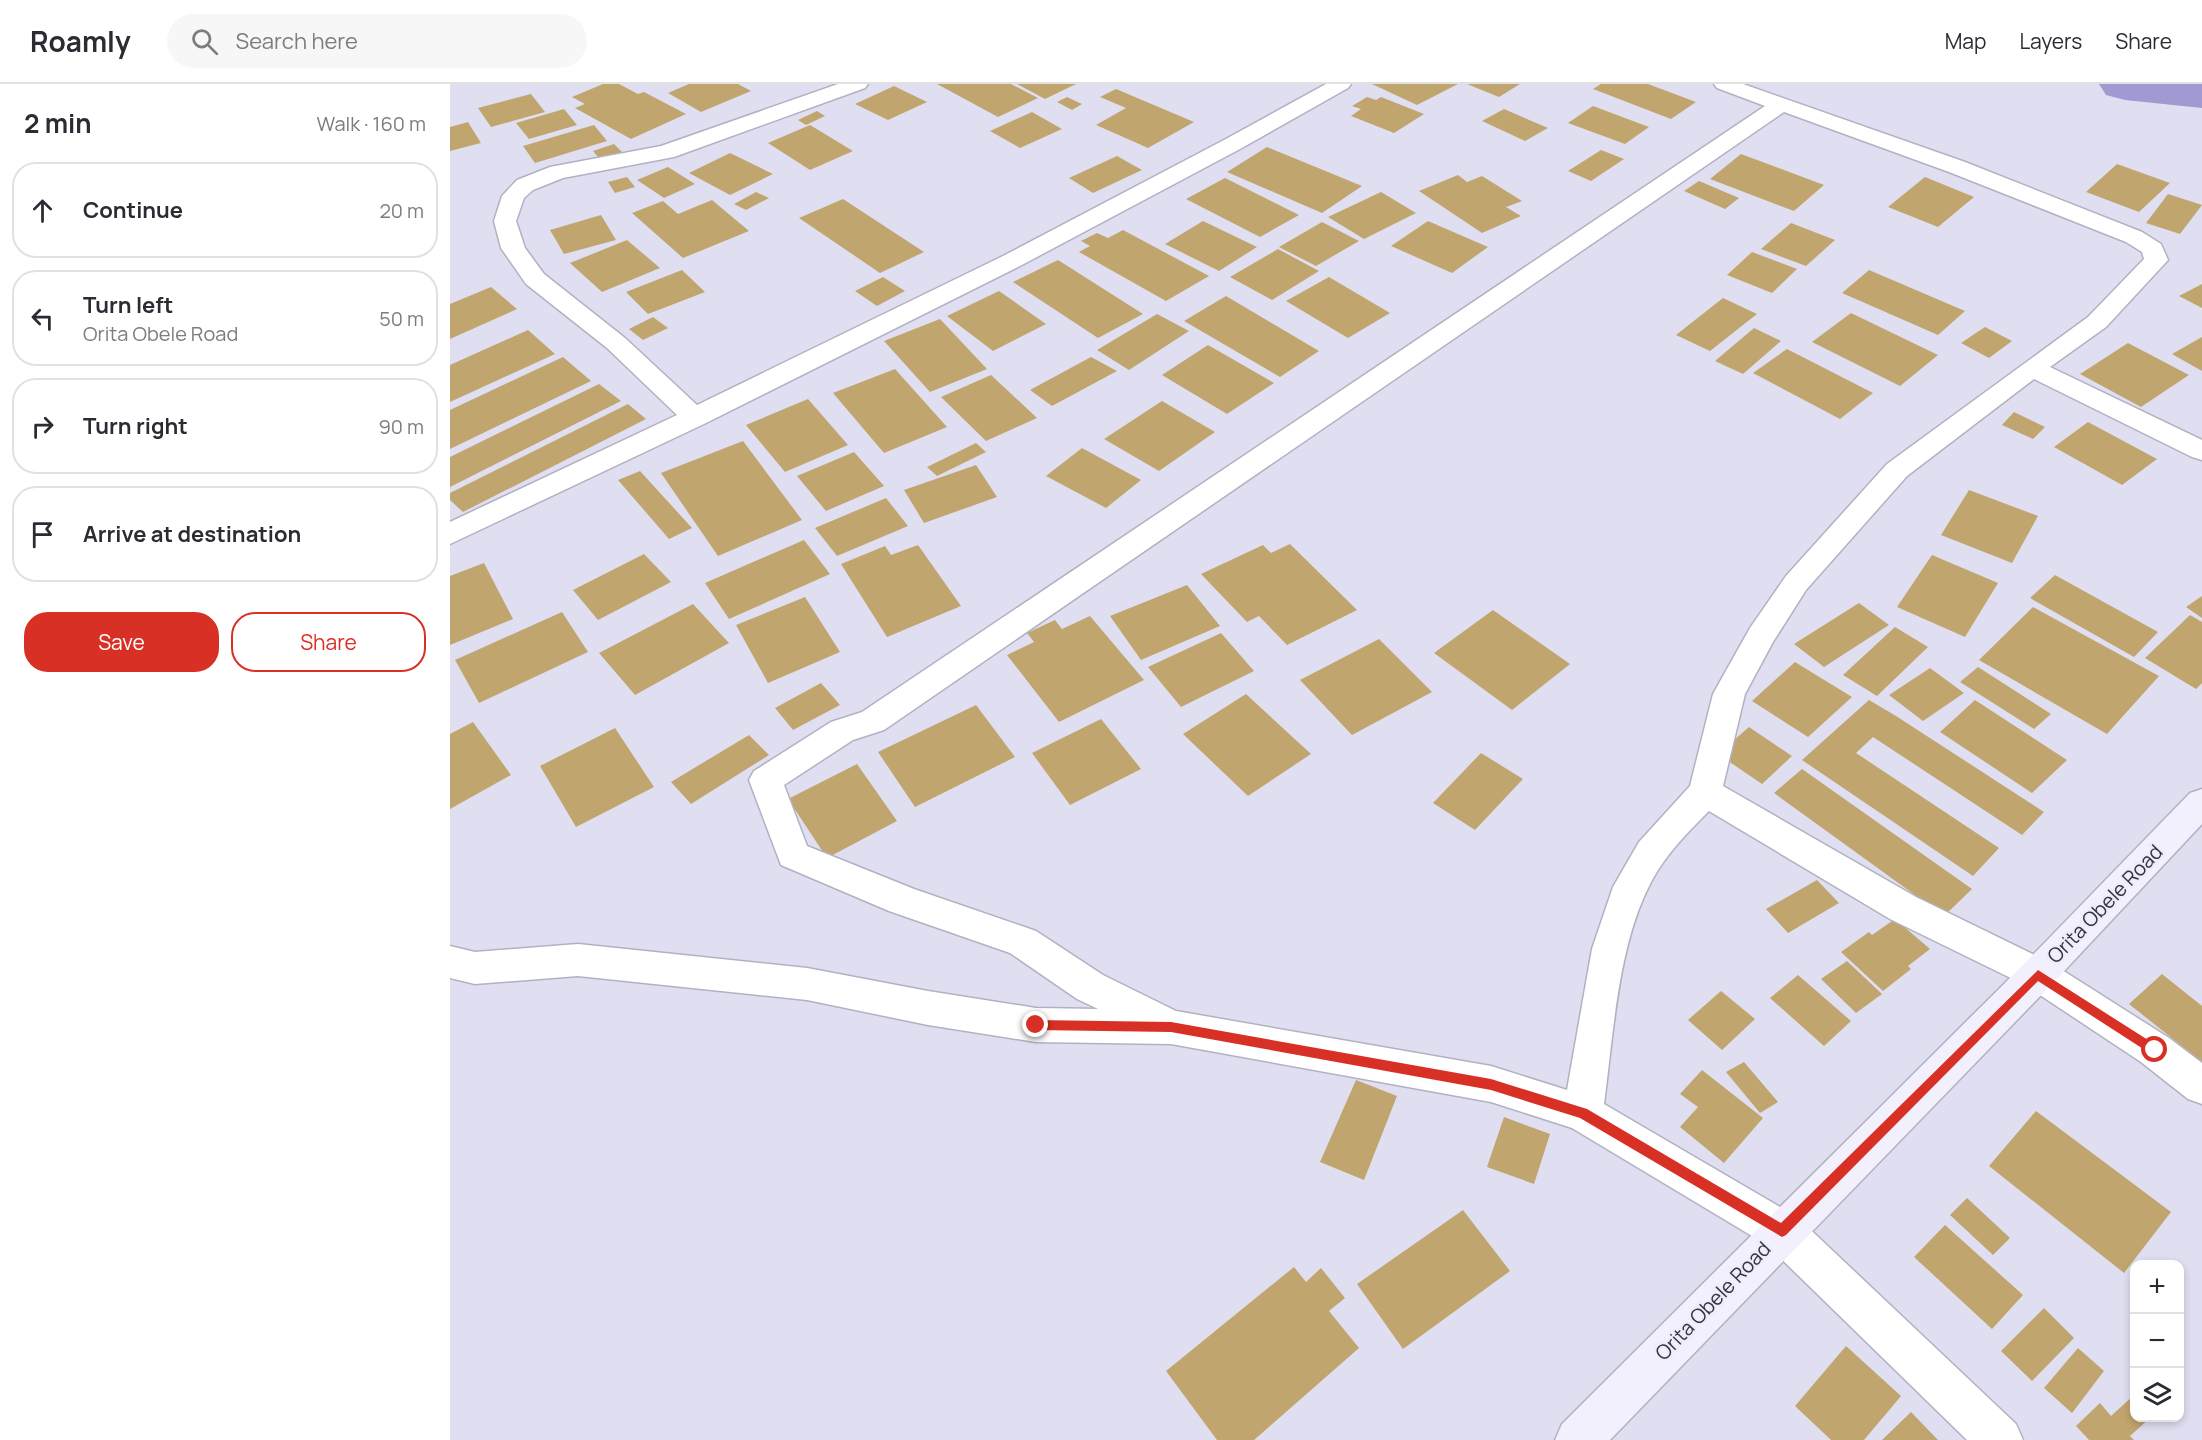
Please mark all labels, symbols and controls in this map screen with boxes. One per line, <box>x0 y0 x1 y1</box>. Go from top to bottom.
search box <box>167 14 587 68</box>
text: Roamly <box>30 22 131 60</box>
icon: search <box>188 25 221 58</box>
text: Search here <box>236 26 358 56</box>
text: Map <box>1945 27 1986 55</box>
text: Layers <box>2019 27 2082 55</box>
text: Share <box>2115 27 2172 55</box>
text: 2 min <box>24 105 92 141</box>
text: Walk · 160 m <box>317 110 426 137</box>
icon: ahead <box>26 194 59 227</box>
text: Continue <box>83 195 183 225</box>
text: 20 m <box>379 197 424 224</box>
text: Turn left <box>83 290 173 320</box>
icon: left <box>26 302 59 335</box>
text: 50 m <box>379 305 424 332</box>
text: Orita Obele Road <box>83 320 238 347</box>
icon: right <box>26 410 59 443</box>
text: Turn right <box>83 411 188 441</box>
text: 90 m <box>378 413 424 440</box>
icon: arrive <box>26 518 59 551</box>
text: Arrive at destination <box>83 519 301 549</box>
button: Save <box>24 612 219 672</box>
button: Share <box>231 612 426 672</box>
street label: Orita Obele Road <box>2041 838 2168 969</box>
route end <box>1022 1011 1048 1037</box>
route start <box>2141 1036 2167 1062</box>
street label: Orita Obele Road <box>1649 1235 1776 1366</box>
map controls <box>2130 1260 2184 1422</box>
button: + <box>2130 1260 2184 1314</box>
button: − <box>2130 1314 2184 1368</box>
button: layers <box>2130 1368 2184 1422</box>

